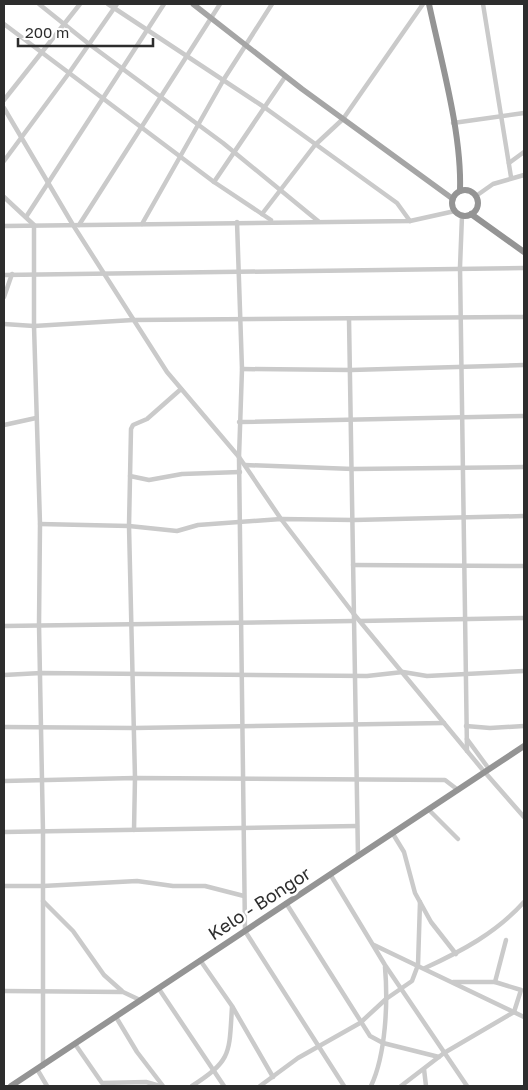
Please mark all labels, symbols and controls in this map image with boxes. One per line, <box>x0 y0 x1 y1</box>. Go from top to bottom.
scale bar <box>18 15 152 47</box>
text: 200 m <box>25 23 69 41</box>
street label: Kelo - Bongor <box>204 862 314 944</box>

